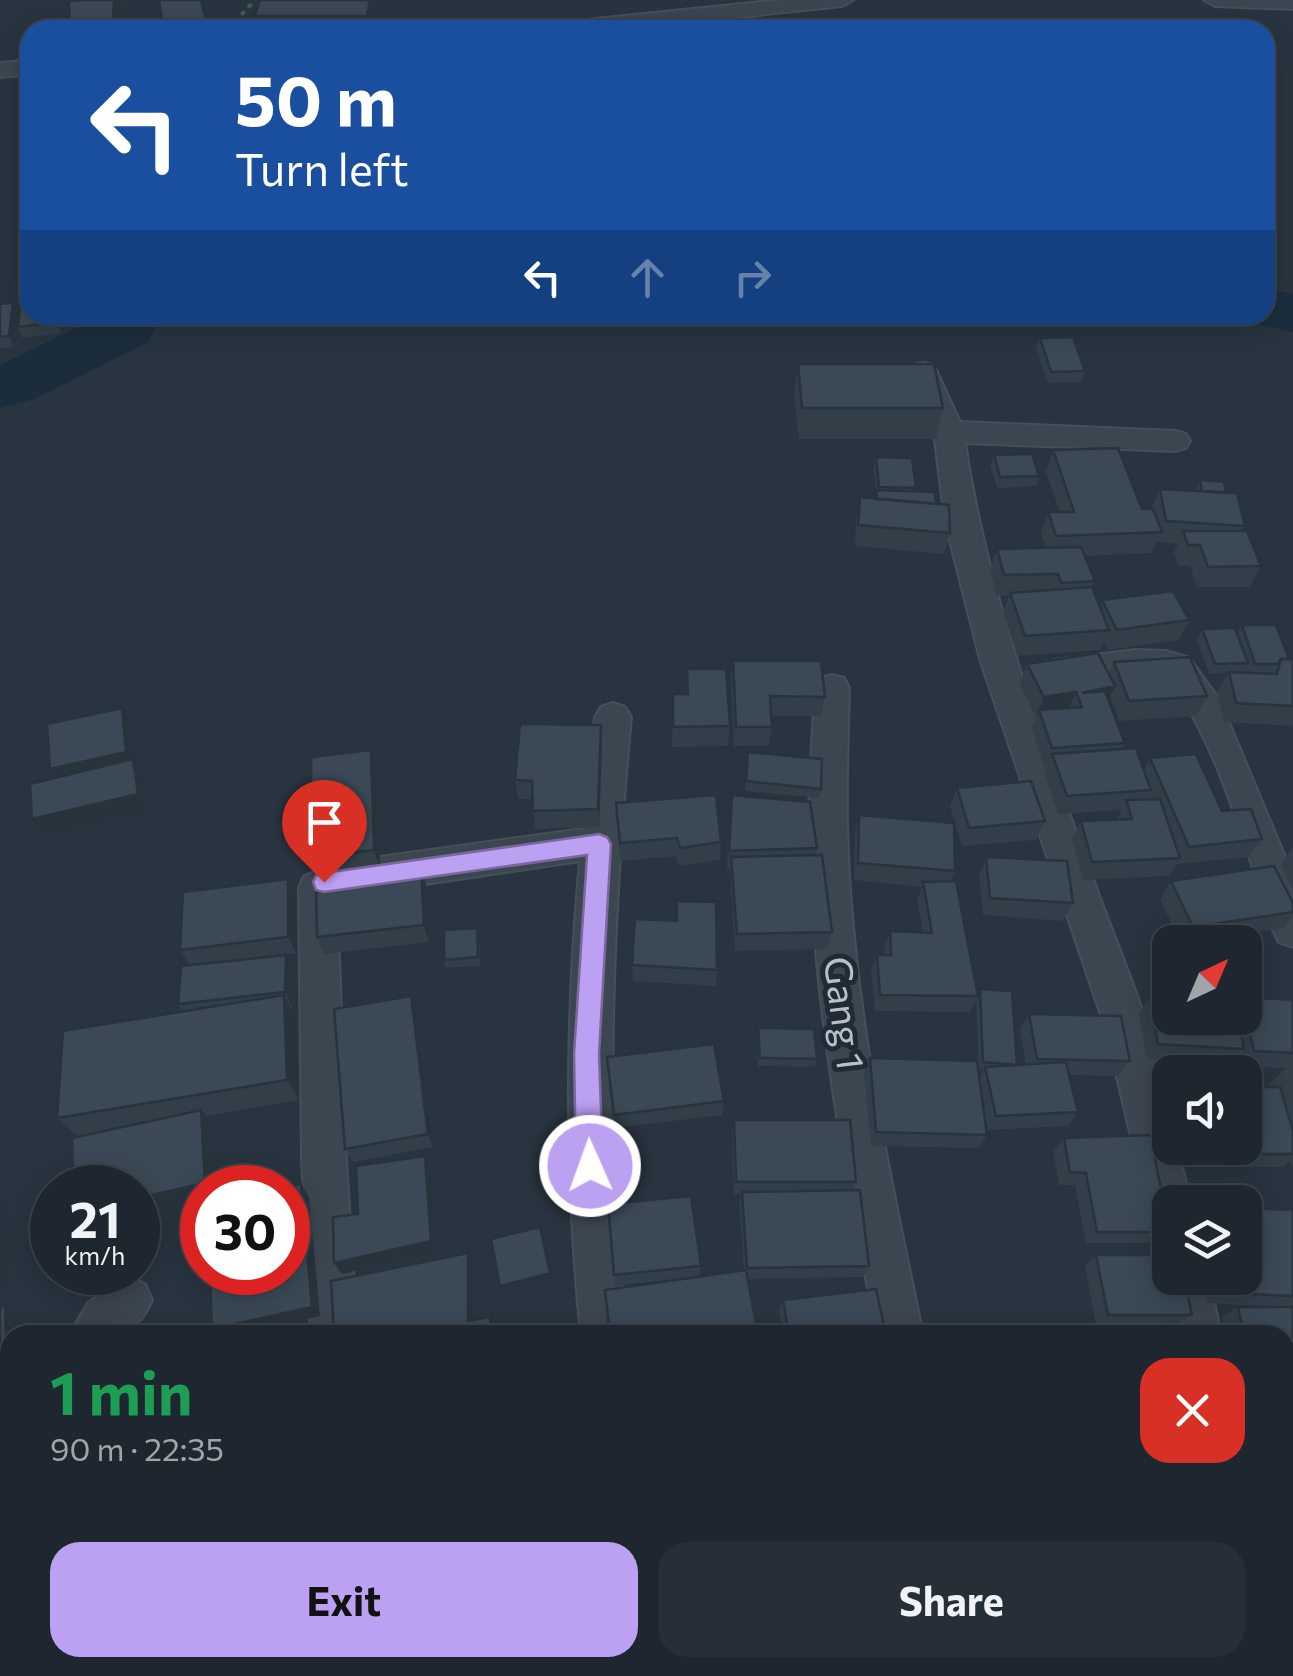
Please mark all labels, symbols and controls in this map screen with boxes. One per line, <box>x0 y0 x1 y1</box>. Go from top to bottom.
text: 50 m <box>235 55 397 140</box>
icon: left <box>70 60 200 190</box>
text: Turn left <box>235 140 409 195</box>
icon: left <box>515 250 570 305</box>
icon: ahead <box>620 250 675 305</box>
icon: right <box>725 250 780 305</box>
pin <box>282 780 367 883</box>
icon: arrive <box>297 795 352 850</box>
north arrow <box>1152 925 1262 1035</box>
map controls <box>1152 925 1262 1295</box>
street label: Gang 1 <box>816 954 876 1072</box>
button: sound <box>1152 1055 1262 1165</box>
position arrow <box>538 1114 642 1218</box>
speed limit sign: 30 <box>180 1165 310 1295</box>
button: layers <box>1152 1185 1262 1295</box>
text: 21 <box>69 1187 121 1248</box>
text: km/h <box>65 1240 125 1270</box>
text: 1 min <box>50 1354 192 1427</box>
button: close <box>1140 1358 1245 1463</box>
text: 90 m · 22:35 <box>50 1428 224 1468</box>
button: Exit <box>50 1542 638 1657</box>
button: Share <box>658 1542 1245 1657</box>

